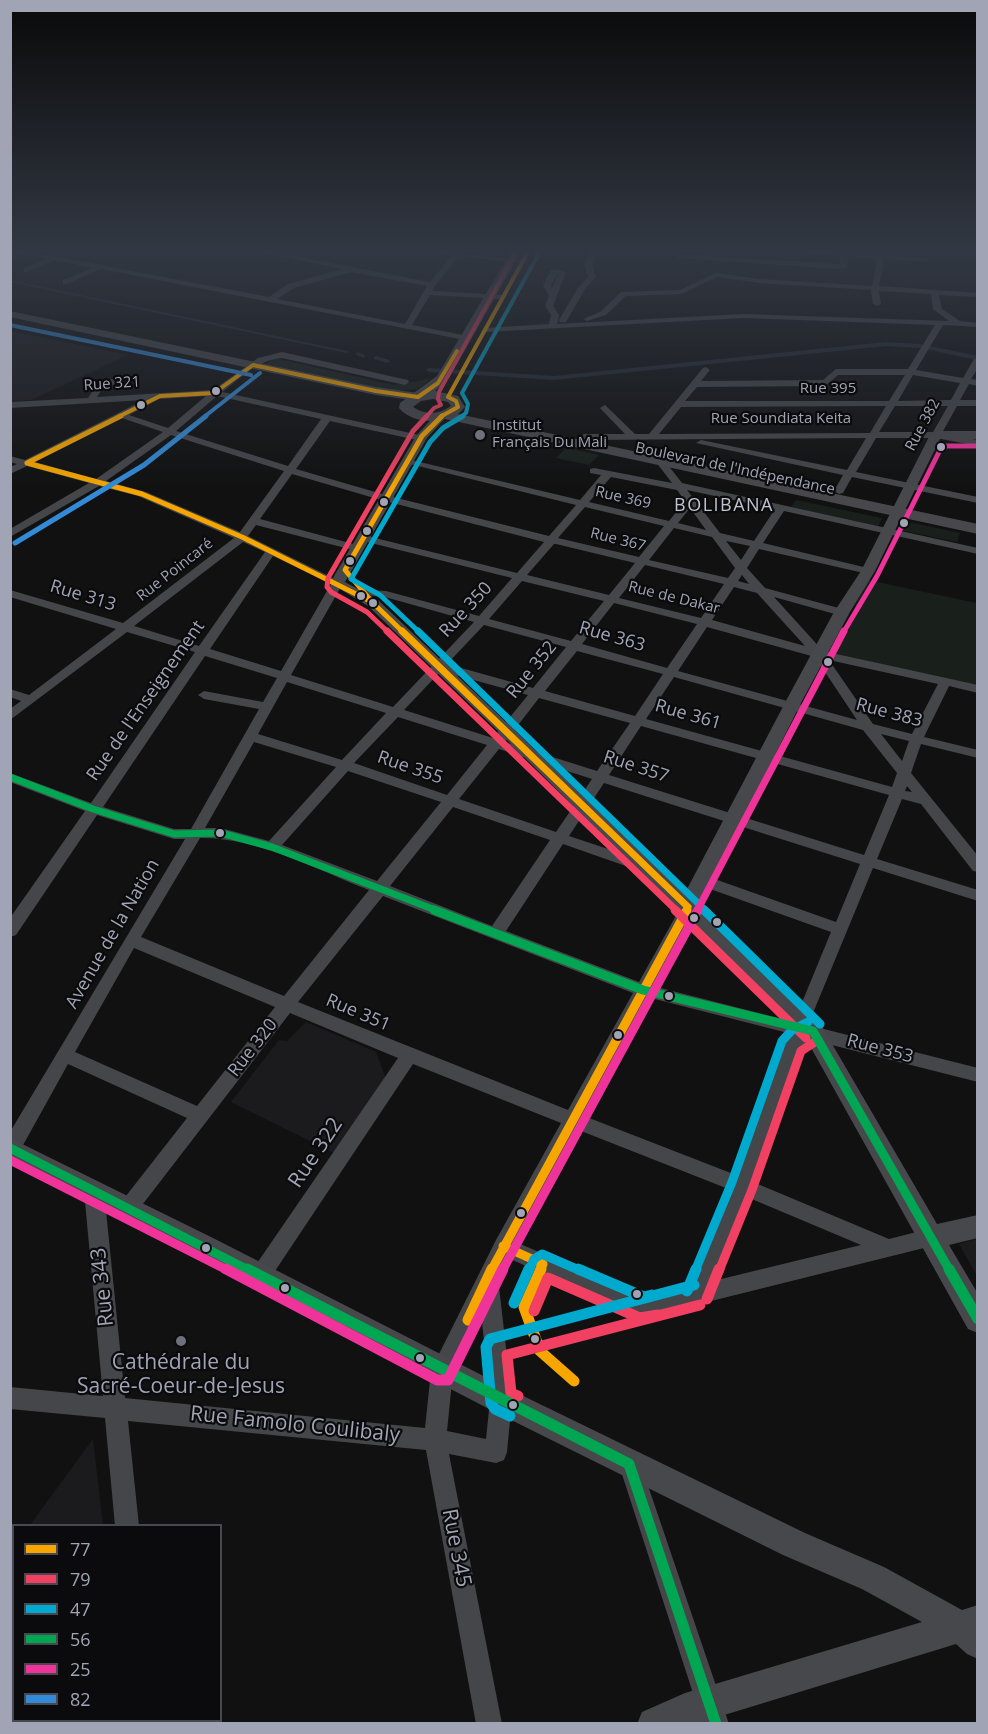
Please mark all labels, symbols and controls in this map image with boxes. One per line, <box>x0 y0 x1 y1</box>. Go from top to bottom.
street label: Rue 321 <box>83 373 141 395</box>
street label: Rue 395 <box>800 380 856 398</box>
unlabelled marker <box>210 385 222 397</box>
street label: Rue 382 <box>902 396 944 454</box>
unlabelled marker <box>135 399 147 411</box>
street label: Rue Soundiata Keita <box>711 410 851 428</box>
place label: Institut Français Du Mali <box>492 417 607 452</box>
marker: Institut Français Du Mali <box>473 428 487 442</box>
street label: Boulevard de l'Indépendance <box>633 439 837 499</box>
unlabelled marker <box>935 441 947 453</box>
street label: Rue 369 <box>593 483 653 513</box>
district label: BOLIBANA <box>674 495 774 517</box>
unlabelled marker <box>378 496 390 508</box>
unlabelled marker <box>898 517 910 529</box>
street label: Rue 367 <box>588 524 648 556</box>
unlabelled marker <box>361 525 373 537</box>
street label: Rue Poincaré <box>133 535 217 605</box>
unlabelled marker <box>344 555 356 567</box>
street label: Rue 313 <box>47 576 119 616</box>
street label: Rue 350 <box>435 578 497 642</box>
street label: Rue de Dakar <box>626 578 722 618</box>
unlabelled marker <box>355 590 367 602</box>
unlabelled marker <box>367 597 379 609</box>
street label: Rue de l'Enseignement <box>82 617 210 785</box>
street label: Rue 363 <box>576 617 648 657</box>
street label: Rue 352 <box>502 637 562 703</box>
unlabelled marker <box>822 656 834 668</box>
street label: Rue 383 <box>853 694 925 732</box>
street label: Rue 361 <box>652 695 724 735</box>
street label: Rue 357 <box>600 746 672 788</box>
street label: Rue 355 <box>374 747 446 789</box>
unlabelled marker <box>214 827 226 839</box>
street label: Avenue de la Nation <box>61 856 165 1012</box>
unlabelled marker <box>688 912 700 924</box>
unlabelled marker <box>711 916 723 928</box>
street label: Rue 351 <box>323 990 393 1036</box>
unlabelled marker <box>663 990 675 1002</box>
street label: Rue 320 <box>224 1015 282 1081</box>
unlabelled marker <box>612 1029 624 1041</box>
street label: Rue 353 <box>844 1030 916 1068</box>
street label: Rue 322 <box>283 1113 349 1193</box>
unlabelled marker <box>515 1207 527 1219</box>
unlabelled marker <box>200 1242 212 1254</box>
street label: Rue 343 <box>86 1246 120 1328</box>
unlabelled marker <box>279 1282 291 1294</box>
unlabelled marker <box>631 1288 643 1300</box>
unlabelled marker <box>529 1333 541 1345</box>
marker: Cathédrale du Sacré-Coeur-de-Jesus <box>174 1334 188 1348</box>
place label: Cathédrale du Sacré-Coeur-de-Jesus <box>77 1350 285 1400</box>
unlabelled marker <box>414 1352 426 1364</box>
unlabelled marker <box>507 1399 519 1411</box>
street label: Rue Famolo Coulibaly <box>189 1401 401 1449</box>
street label: Rue 345 <box>436 1507 476 1589</box>
legend <box>12 1524 222 1722</box>
text: 77 <box>70 1537 91 1561</box>
text: 79 <box>70 1567 91 1591</box>
text: 47 <box>70 1597 91 1621</box>
text: 56 <box>70 1627 91 1651</box>
text: 25 <box>70 1657 91 1681</box>
text: 82 <box>70 1687 91 1711</box>

